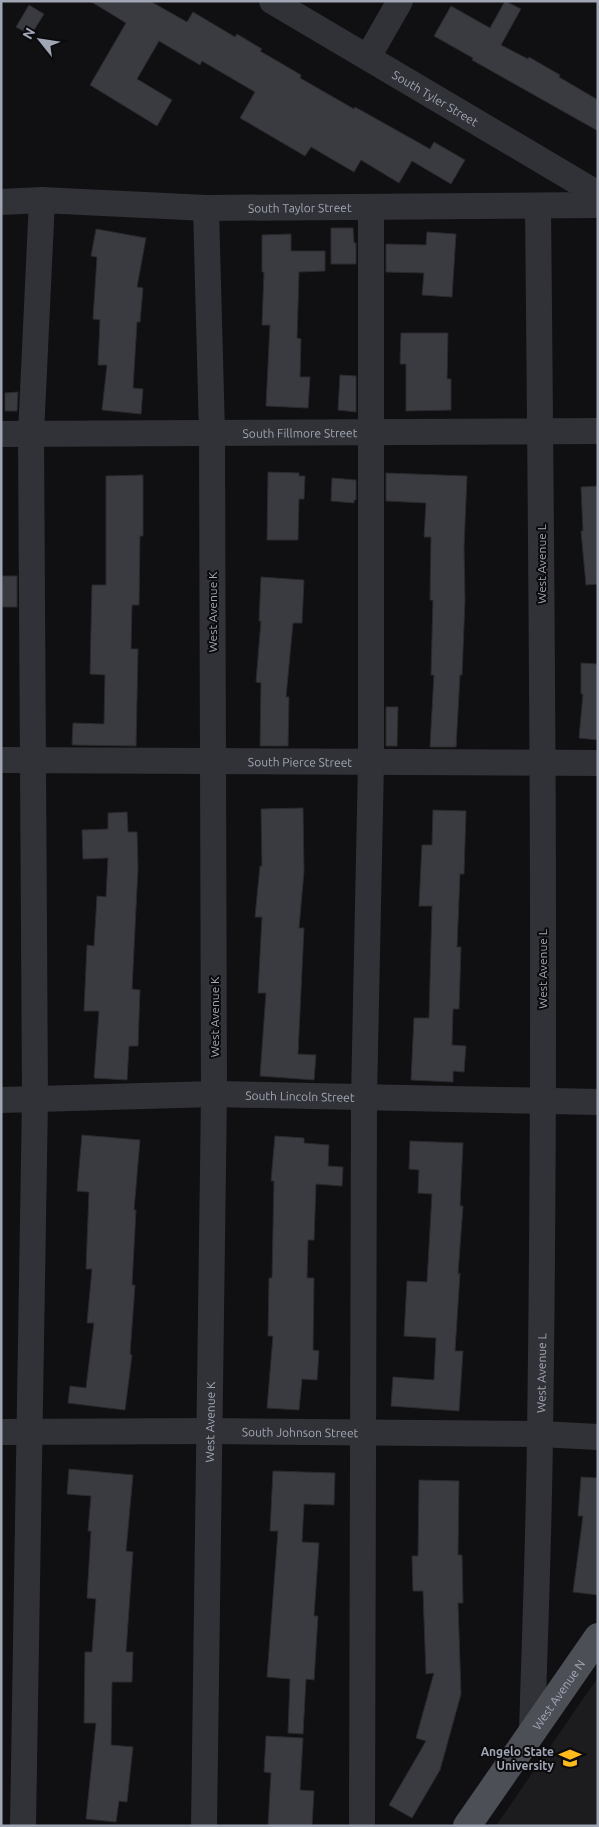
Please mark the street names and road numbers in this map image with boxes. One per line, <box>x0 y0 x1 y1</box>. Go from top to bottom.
street label: South Tyler Street <box>390 67 481 128</box>
street label: South Taylor Street <box>248 200 352 214</box>
street label: South Fillmore Street <box>243 426 358 439</box>
street label: West Avenue L <box>535 524 548 604</box>
street label: West Avenue K <box>206 571 219 652</box>
street label: South Pierce Street <box>248 755 352 768</box>
street label: West Avenue L <box>536 929 549 1009</box>
street label: West Avenue K <box>208 976 221 1057</box>
street label: South Lincoln Street <box>245 1088 355 1103</box>
street label: West Avenue L <box>534 1333 548 1413</box>
street label: West Avenue K <box>202 1381 217 1463</box>
street label: South Johnson Street <box>242 1425 359 1439</box>
street label: West Avenue N <box>529 1657 587 1732</box>

